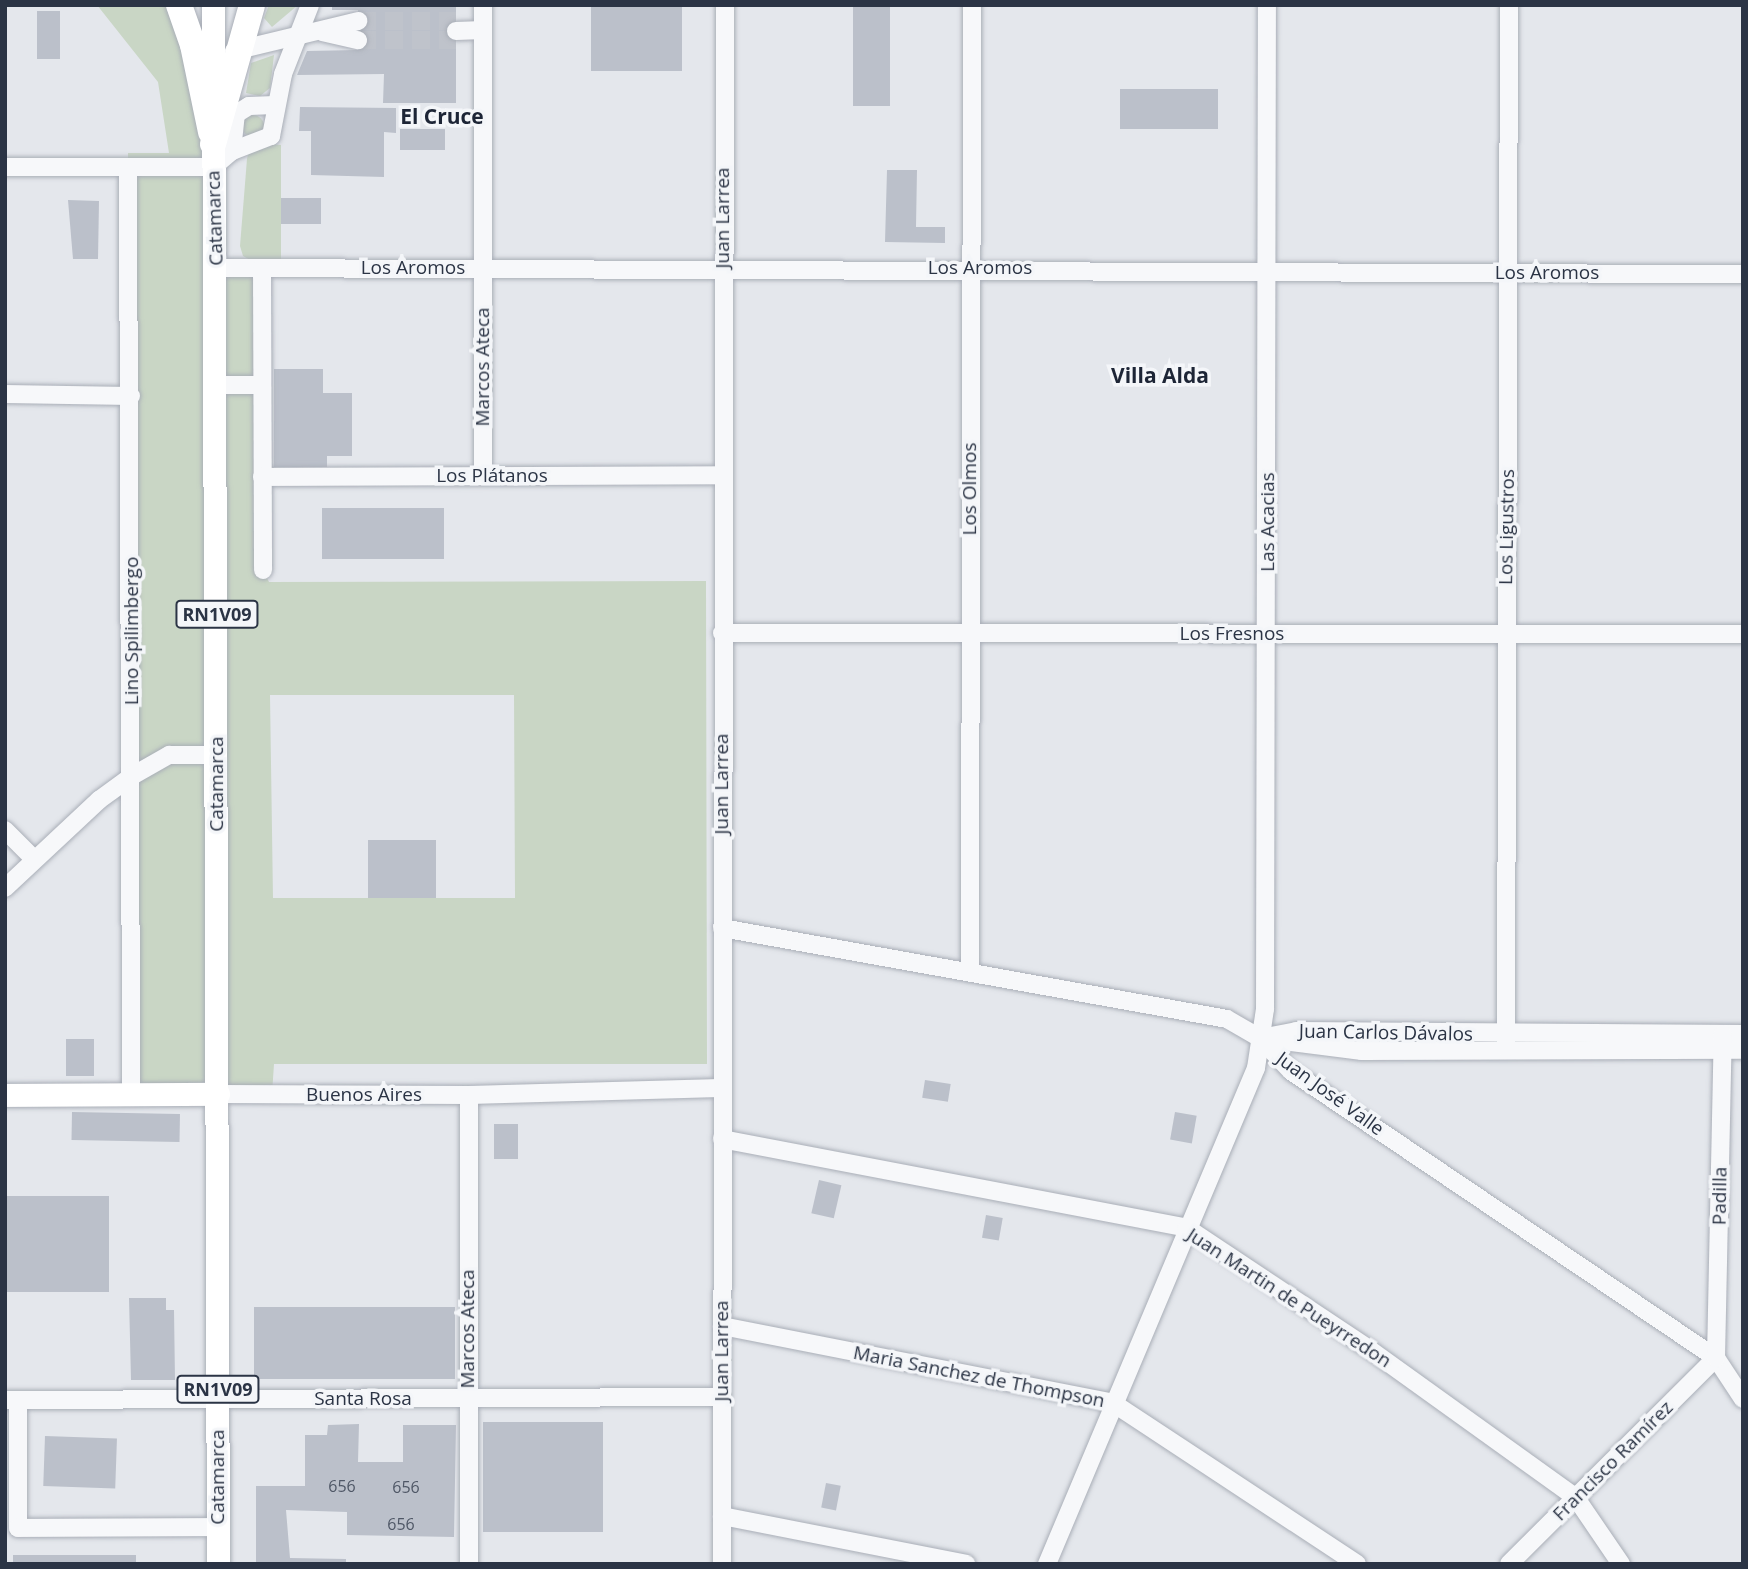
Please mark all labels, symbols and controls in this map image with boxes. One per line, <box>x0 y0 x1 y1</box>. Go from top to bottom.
district label: El Cruce <box>400 103 484 129</box>
street label: Juan Larrea <box>712 167 734 269</box>
street label: Catamarca <box>202 170 228 266</box>
street label: Los Aromos <box>361 257 465 279</box>
street label: Los Aromos <box>928 257 1032 279</box>
street label: Los Aromos <box>1495 262 1599 284</box>
street label: Marcos Ateca <box>472 307 494 427</box>
district label: Villa Alda <box>1111 362 1209 388</box>
street label: Los Olmos <box>959 443 981 535</box>
street label: Los Plátanos <box>436 465 548 487</box>
street label: Los Ligustros <box>1495 469 1519 585</box>
street label: Las Acacias <box>1257 472 1279 572</box>
street label: Lino Spilimbergo <box>121 557 143 705</box>
road number: RN1V09 <box>175 600 259 628</box>
street label: Los Fresnos <box>1180 623 1284 645</box>
street label: Juan Larrea <box>711 733 733 835</box>
street label: Catamarca <box>206 736 228 832</box>
street label: Juan Carlos Dávalos <box>1299 1020 1473 1046</box>
street label: Juan José Valle <box>1272 1047 1388 1141</box>
street label: Buenos Aires <box>306 1084 422 1106</box>
street label: Padilla <box>1708 1167 1732 1225</box>
street label: Juan Martin de Pueyrredon <box>1183 1223 1395 1373</box>
street label: Marcos Ateca <box>457 1269 479 1389</box>
street label: Juan Larrea <box>711 1300 733 1402</box>
street label: Maria Sanchez de Thompson <box>851 1341 1107 1413</box>
road number: RN1V09 <box>176 1374 260 1404</box>
street label: Santa Rosa <box>314 1388 412 1410</box>
street label: Francisco Ramírez <box>1548 1396 1678 1526</box>
street label: Catamarca <box>207 1429 229 1525</box>
house number: 656 <box>328 1476 356 1496</box>
house number: 656 <box>392 1477 420 1497</box>
house number: 656 <box>387 1514 415 1534</box>

